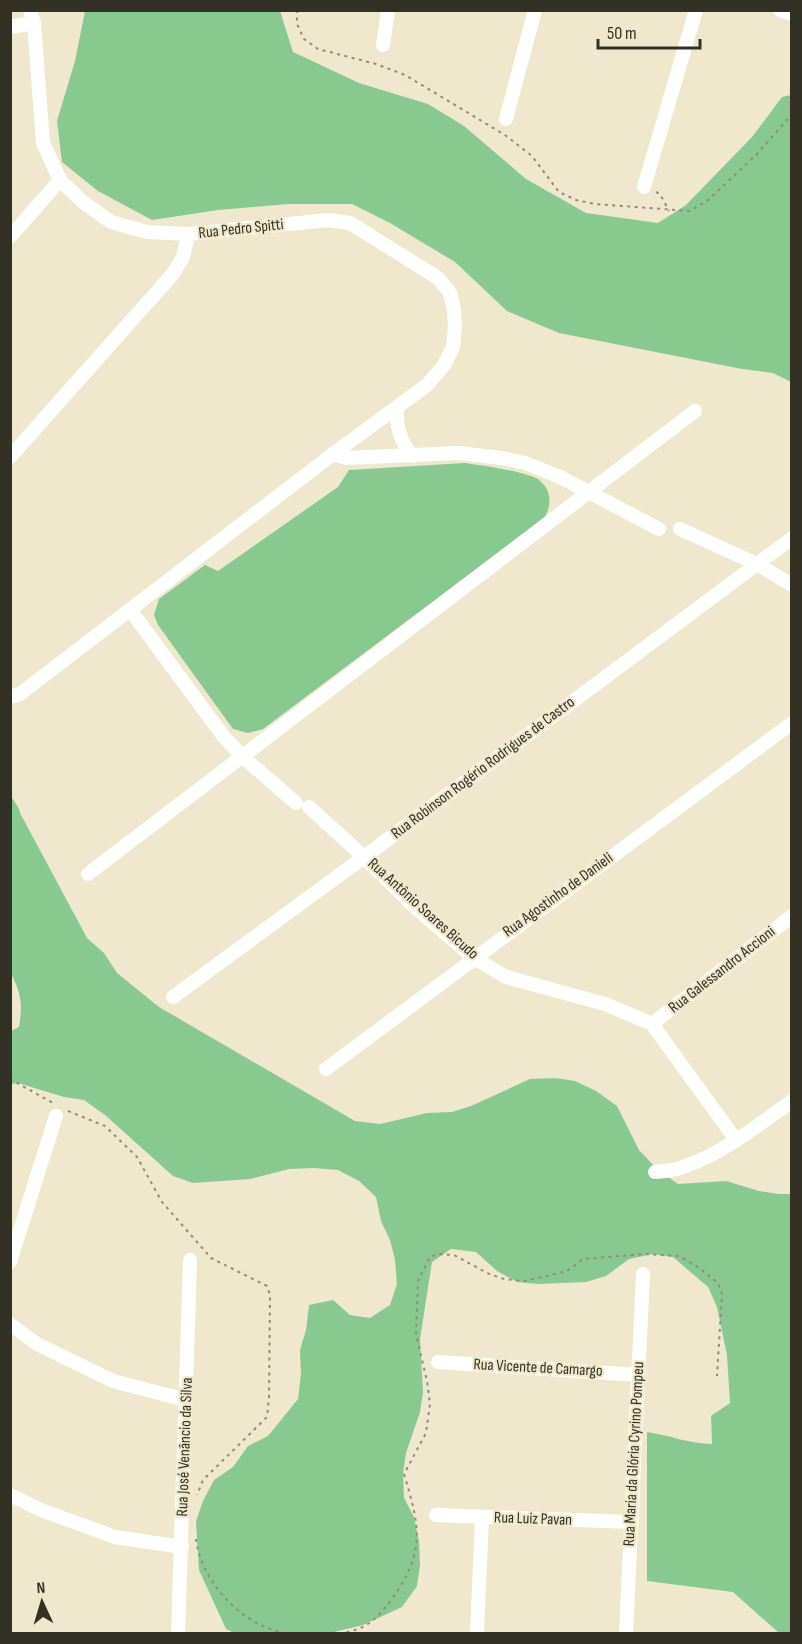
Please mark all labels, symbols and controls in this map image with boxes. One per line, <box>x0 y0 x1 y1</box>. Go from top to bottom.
scale bar <box>598 12 700 50</box>
text: 50 m <box>607 23 637 44</box>
street label: Rua Pedro Spitti <box>198 215 284 243</box>
street label: Rua Robinson Rogério Rodrigues de Castro <box>387 693 579 843</box>
street label: Rua Agostinho de Danieli <box>499 849 617 941</box>
street label: Rua Antônio Soares Bicudo <box>364 854 482 964</box>
street label: Rua Galessandro Accioni <box>665 922 779 1017</box>
street label: Rua Vicente de Camargo <box>473 1355 603 1381</box>
street label: Rua Maria da Glória Cyrino Pompeu <box>620 1361 648 1547</box>
street label: Rua José Venâncio da Silva <box>173 1377 197 1517</box>
street label: Rua Luiz Pavan <box>494 1508 572 1530</box>
north arrow <box>12 1572 72 1632</box>
text: N <box>36 1579 46 1598</box>

